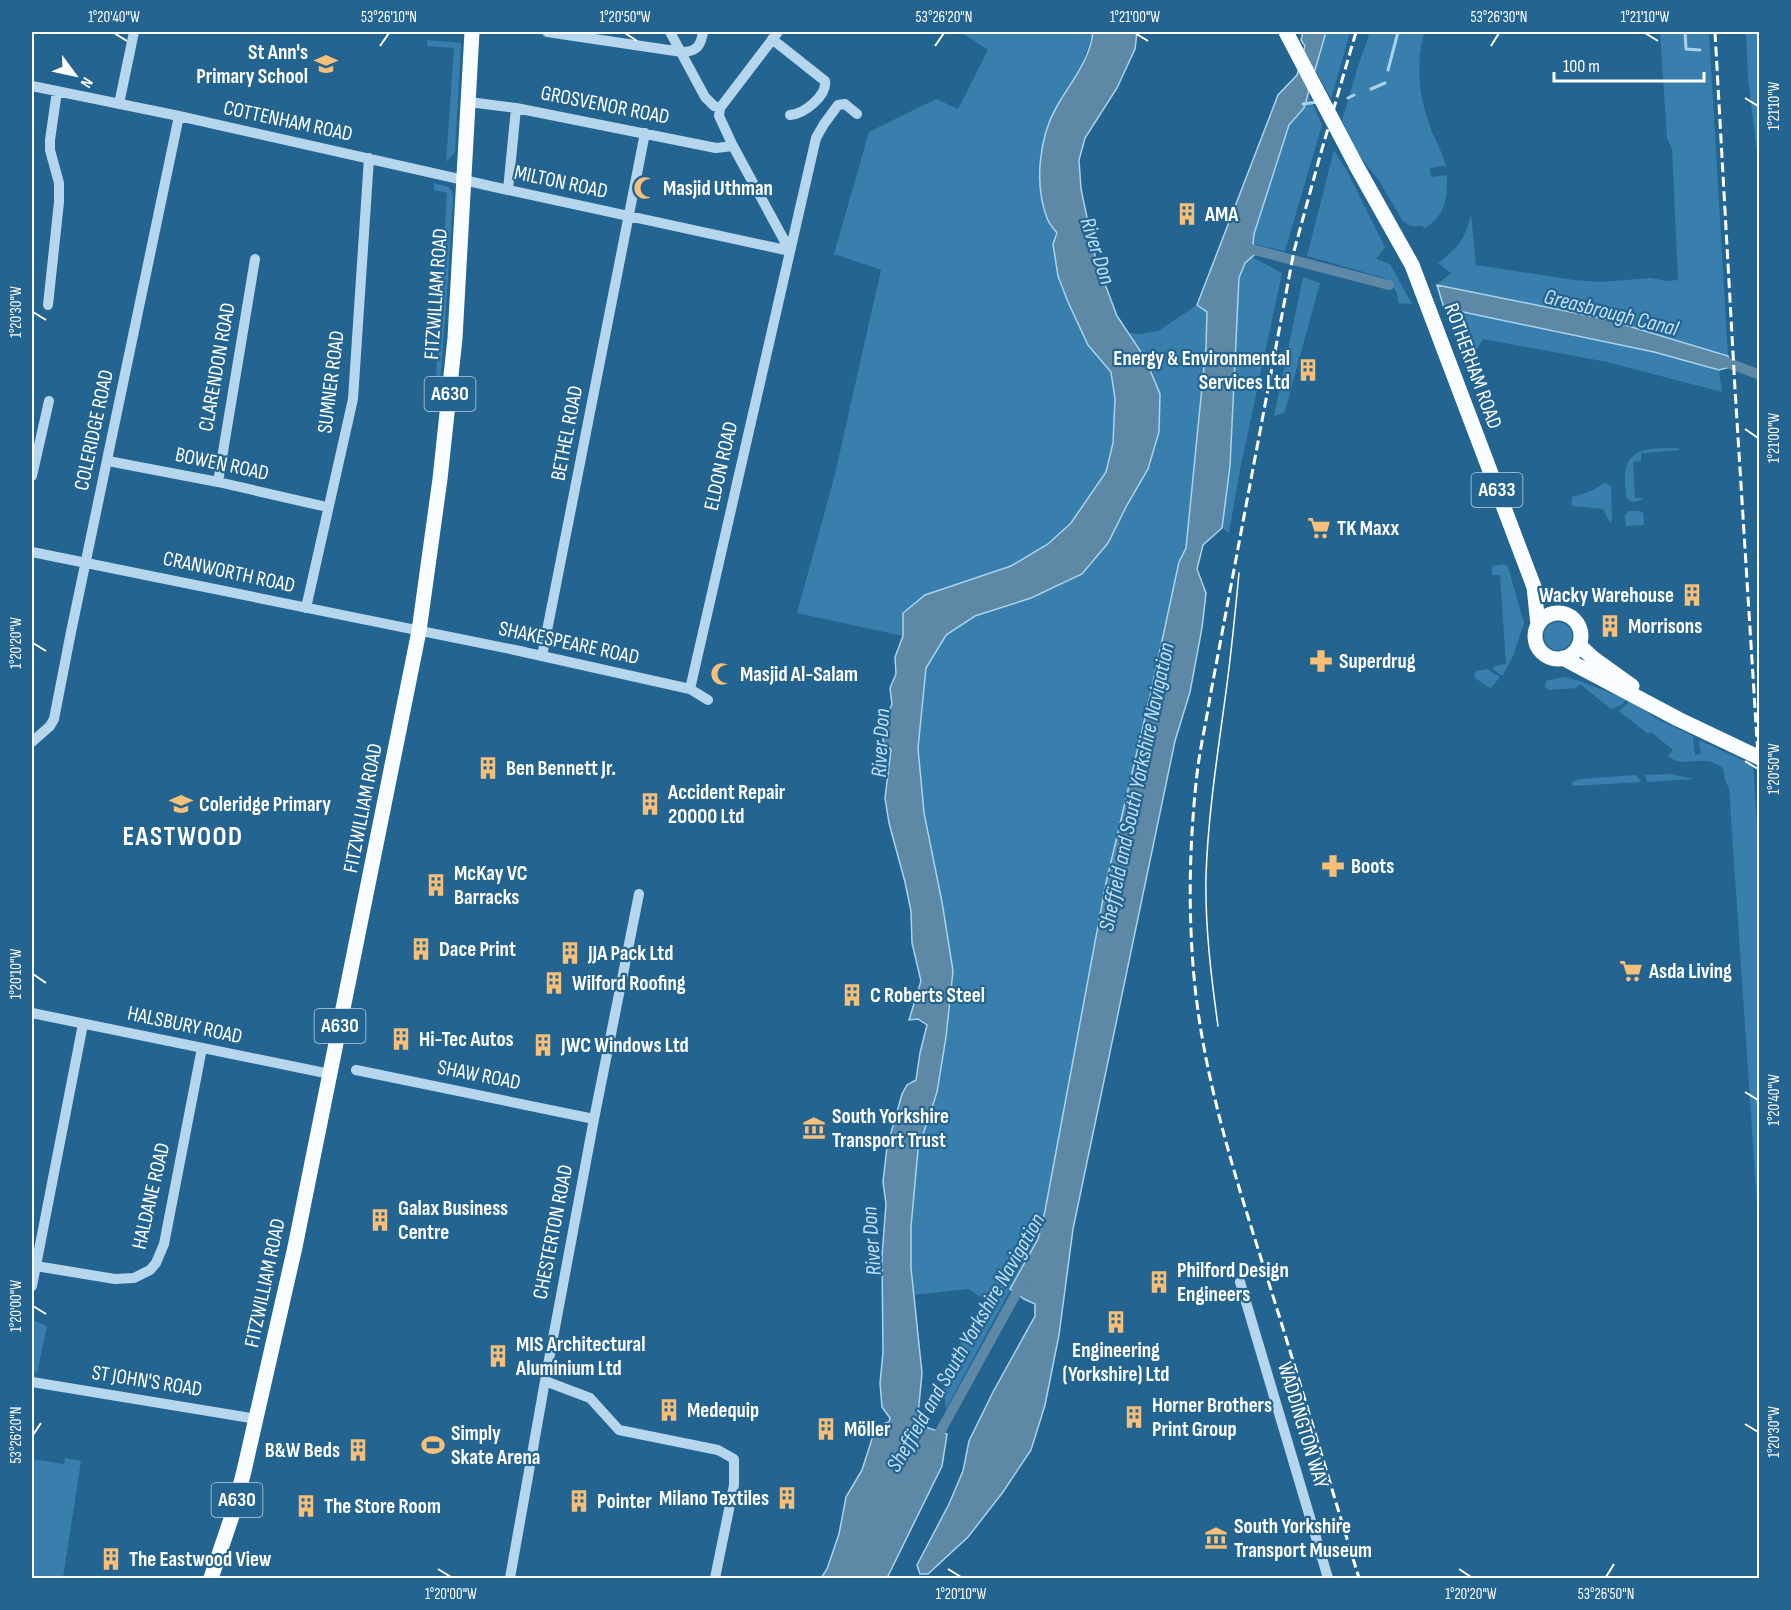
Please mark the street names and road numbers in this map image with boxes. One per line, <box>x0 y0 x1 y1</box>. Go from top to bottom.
street label: GROSVENOR ROAD <box>539 80 671 130</box>
street label: COTTENHAM ROAD <box>221 95 355 147</box>
street label: MILTON ROAD <box>512 160 610 204</box>
street label: FITZWILLIAM ROAD <box>419 228 453 360</box>
street label: ROTHERHAM ROAD <box>1439 300 1507 432</box>
street label: CLARENDON ROAD <box>193 301 241 433</box>
street label: SUMNER ROAD <box>312 329 350 435</box>
street label: COLERIDGE ROAD <box>69 367 119 493</box>
road number: A630 <box>424 377 476 411</box>
street label: BETHEL ROAD <box>546 383 588 483</box>
street label: ELDON ROAD <box>699 419 743 513</box>
street label: BOWEN ROAD <box>173 442 271 486</box>
road number: A633 <box>1472 473 1522 507</box>
street label: CRANWORTH ROAD <box>161 546 297 598</box>
street label: SHAKESPEARE ROAD <box>497 616 641 670</box>
street label: FITZWILLIAM ROAD <box>338 741 388 875</box>
street label: HALSBURY ROAD <box>125 1001 245 1049</box>
road number: A630 <box>314 1009 366 1043</box>
street label: SHAW ROAD <box>435 1055 523 1095</box>
street label: HALDANE ROAD <box>127 1140 175 1252</box>
street label: CHESTERTON ROAD <box>528 1163 578 1301</box>
street label: FITZWILLIAM ROAD <box>239 1216 291 1350</box>
street label: WADDINGTON WAY <box>1272 1359 1334 1491</box>
street label: ST JOHN'S ROAD <box>90 1360 204 1402</box>
road number: A630 <box>212 1483 262 1517</box>

